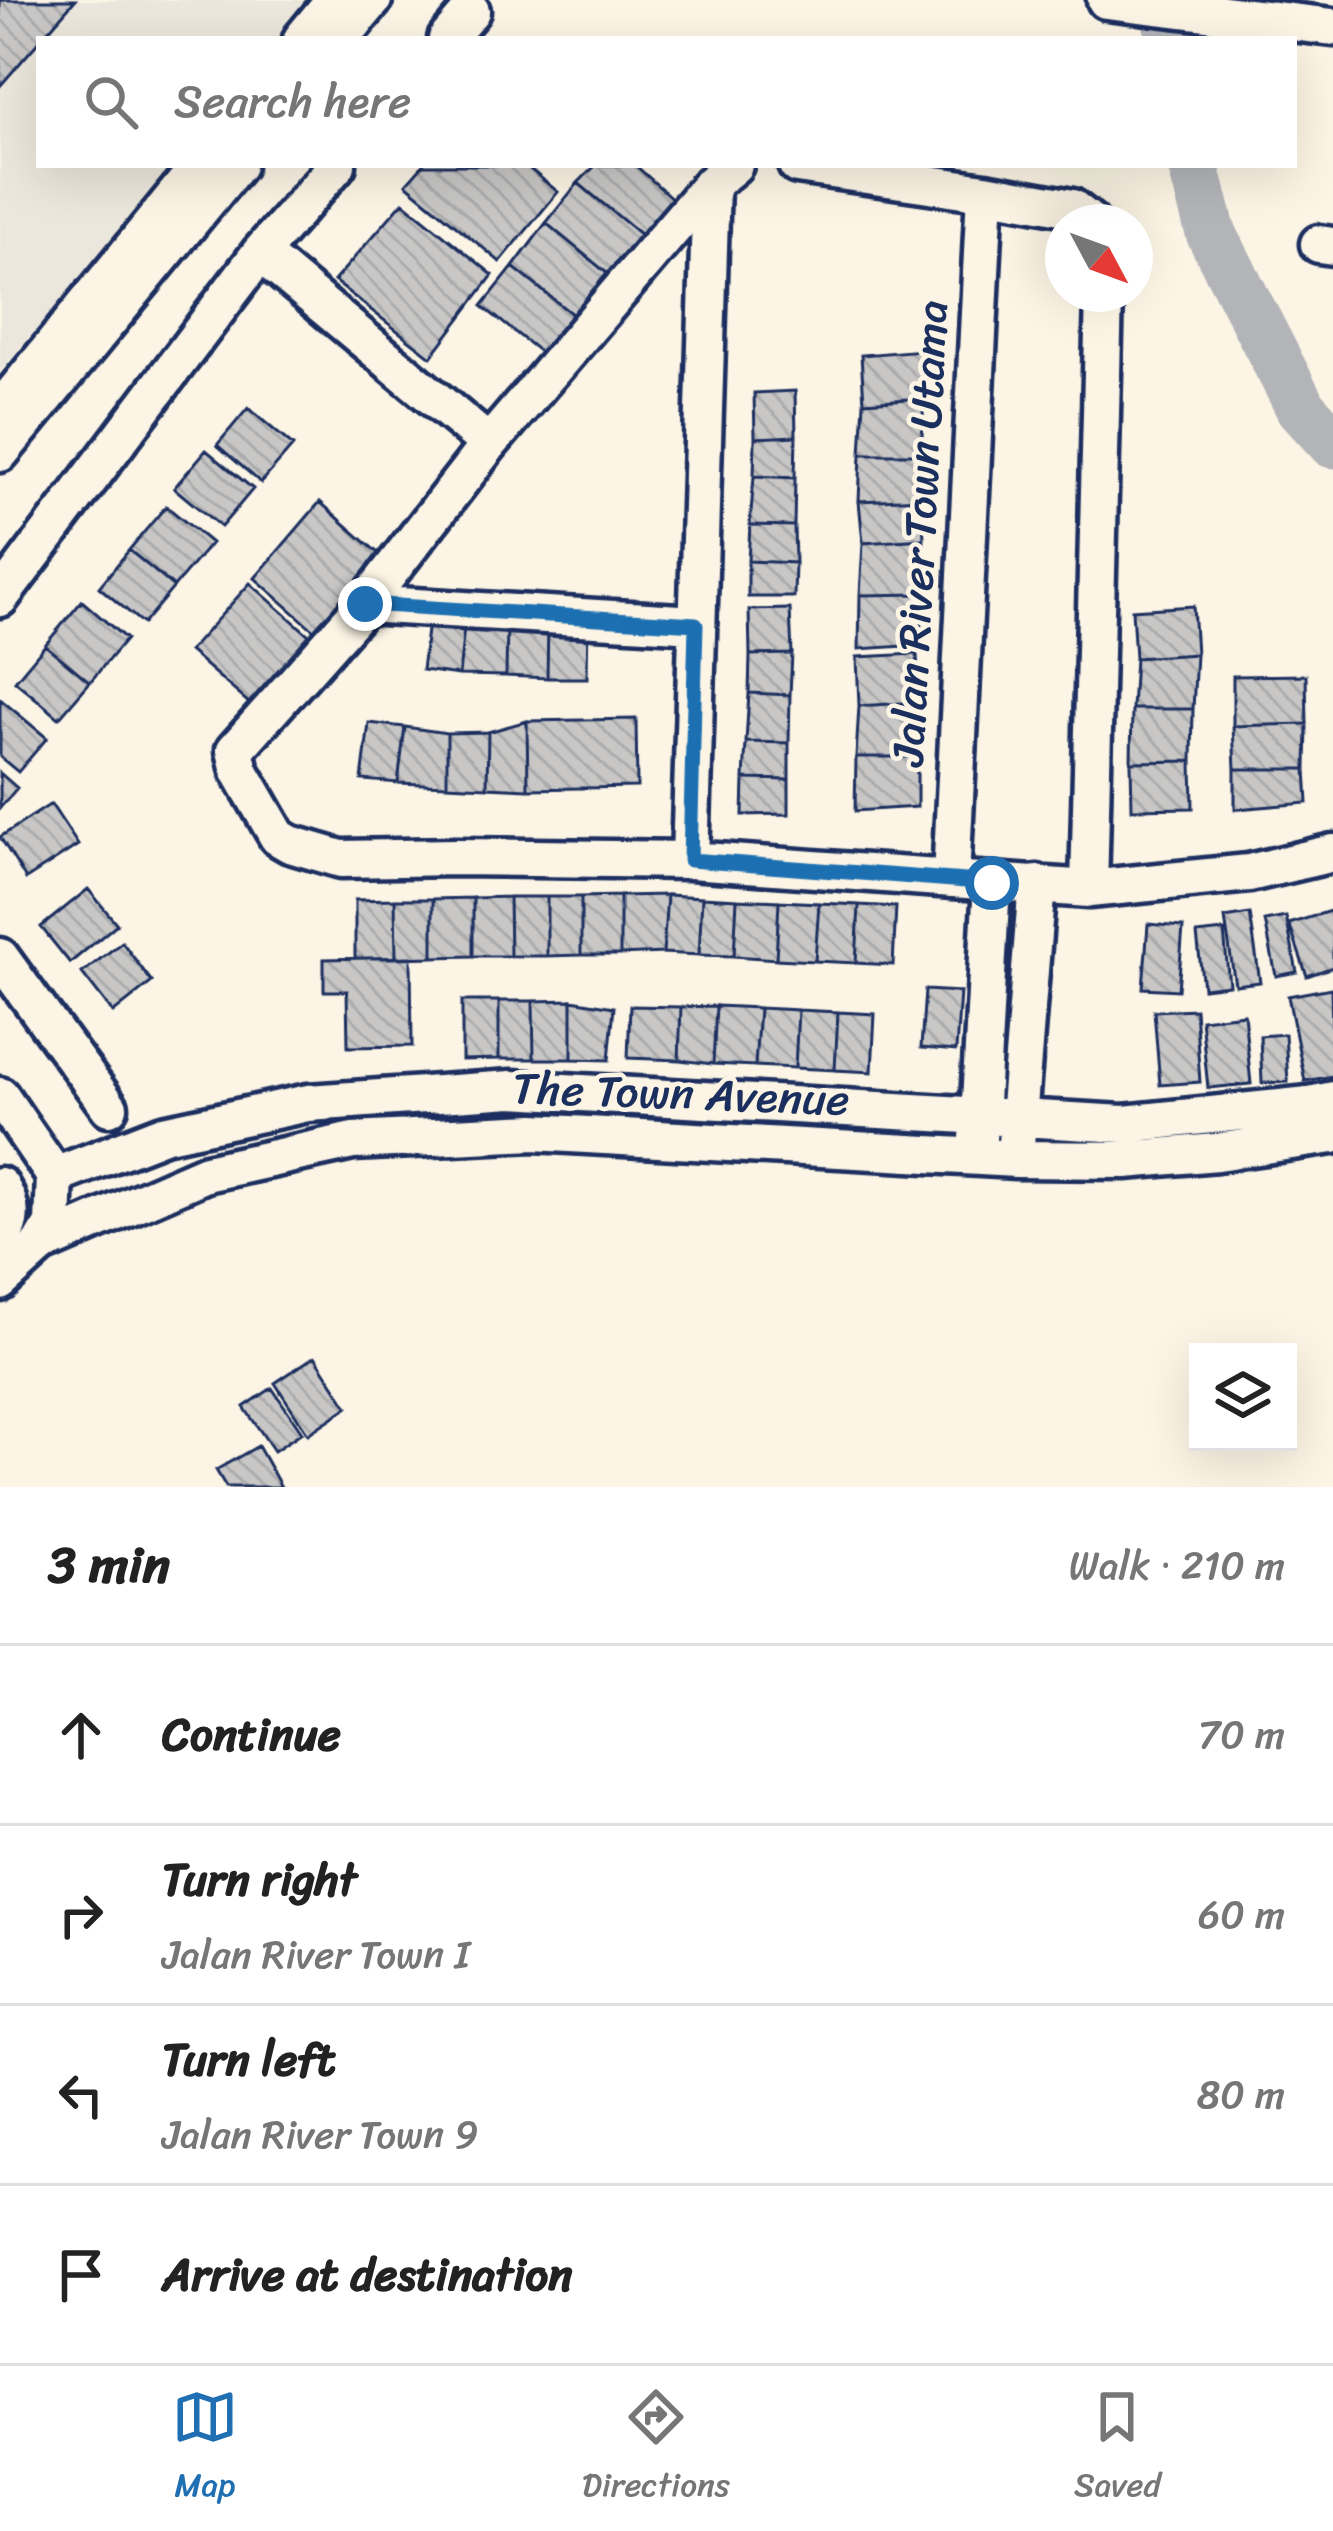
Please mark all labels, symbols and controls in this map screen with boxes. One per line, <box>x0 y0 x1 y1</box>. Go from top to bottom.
search box <box>36 36 1297 168</box>
text: Search here <box>174 62 411 142</box>
icon: search <box>78 69 144 135</box>
north arrow <box>1045 204 1153 312</box>
street label: Jalan River Town Utama <box>868 298 972 770</box>
route end <box>338 577 392 631</box>
route start <box>965 856 1019 910</box>
street label: The Town Avenue <box>511 1048 851 1140</box>
map controls <box>1189 1343 1297 1451</box>
button: layers <box>1189 1343 1297 1451</box>
text: 3 min <box>48 1520 170 1610</box>
text: Walk · 210 m <box>1069 1531 1285 1600</box>
text: Continue <box>162 1695 341 1775</box>
text: 70 m <box>1198 1700 1285 1769</box>
icon: ahead <box>48 1702 114 1768</box>
text: Turn right <box>162 1840 357 1920</box>
text: 60 m <box>1198 1880 1285 1949</box>
icon: right <box>48 1882 114 1948</box>
text: Jalan River Town I <box>162 1920 470 1989</box>
text: Turn left <box>162 2020 335 2100</box>
text: 80 m <box>1197 2060 1285 2129</box>
icon: left <box>48 2062 114 2128</box>
text: Jalan River Town 9 <box>162 2100 478 2169</box>
text: Arrive at destination <box>162 2235 572 2315</box>
icon: arrive <box>48 2242 114 2308</box>
tab: Map <box>172 2384 238 2514</box>
tab: Directions <box>582 2384 730 2514</box>
tab: Saved <box>1074 2384 1161 2514</box>

